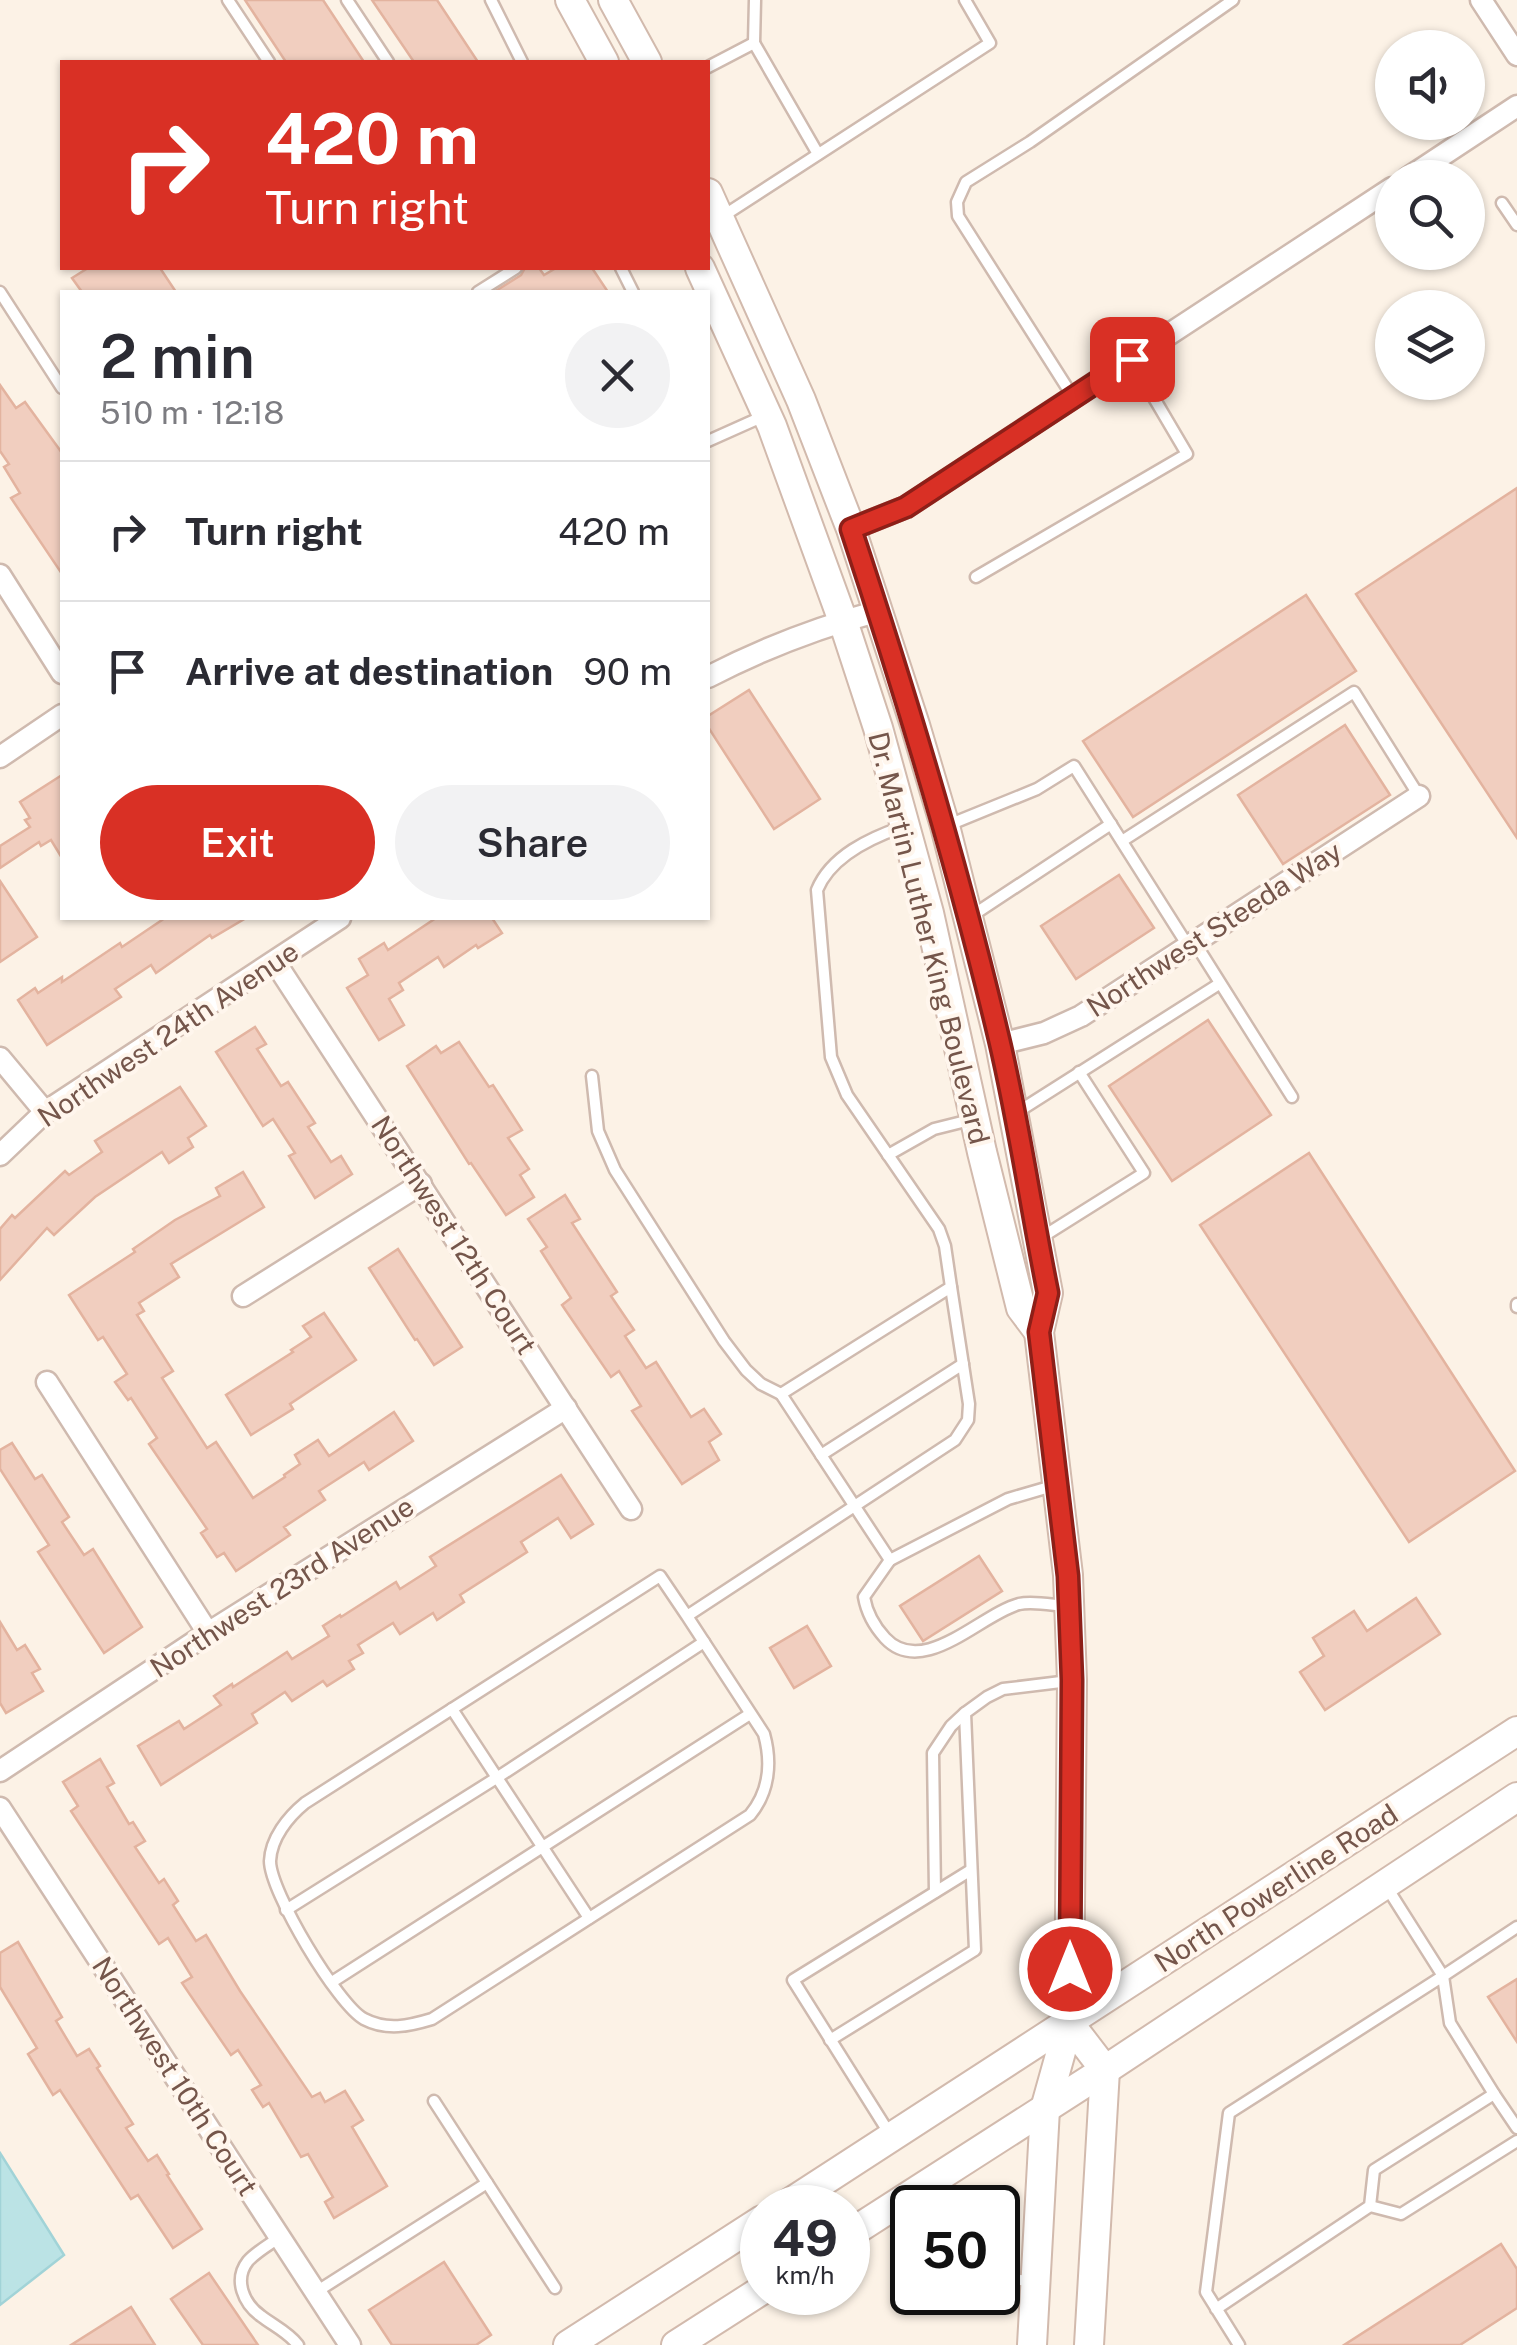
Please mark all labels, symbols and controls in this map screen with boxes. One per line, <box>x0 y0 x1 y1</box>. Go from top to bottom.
map controls <box>1375 30 1485 400</box>
button: sound <box>1375 30 1485 140</box>
text: 420 m <box>265 97 479 180</box>
icon: right <box>100 100 230 230</box>
button: search <box>1375 160 1485 270</box>
text: Turn right <box>265 181 469 234</box>
button: layers <box>1375 290 1485 400</box>
pin <box>1090 317 1175 402</box>
text: 2 min <box>100 321 255 392</box>
button: close <box>565 323 670 428</box>
icon: arrive <box>1105 332 1160 387</box>
text: 510 m · 12:18 <box>100 394 284 431</box>
icon: right <box>100 504 155 559</box>
text: Turn right <box>185 509 363 554</box>
text: 420 m <box>558 509 670 554</box>
icon: arrive <box>100 644 155 699</box>
text: Arrive at destination <box>185 649 553 694</box>
text: 90 m <box>583 649 672 694</box>
street label: Dr. Martin Luther King Boulevard <box>862 728 997 1147</box>
button: Exit <box>100 785 375 900</box>
button: Share <box>395 785 670 900</box>
street label: Northwest Steeda Way <box>1080 834 1347 1023</box>
street label: Northwest 24th Avenue <box>31 934 304 1133</box>
street label: Northwest 12th Court <box>365 1109 544 1360</box>
street label: Northwest 23rd Avenue <box>144 1489 420 1684</box>
street label: North Powerline Road <box>1148 1797 1403 1979</box>
position arrow <box>1018 1917 1122 2021</box>
street label: Northwest 10th Court <box>86 1950 265 2201</box>
speed limit sign: 50 <box>890 2185 1020 2315</box>
text: 49 <box>772 2208 838 2267</box>
text: km/h <box>776 2260 834 2290</box>

